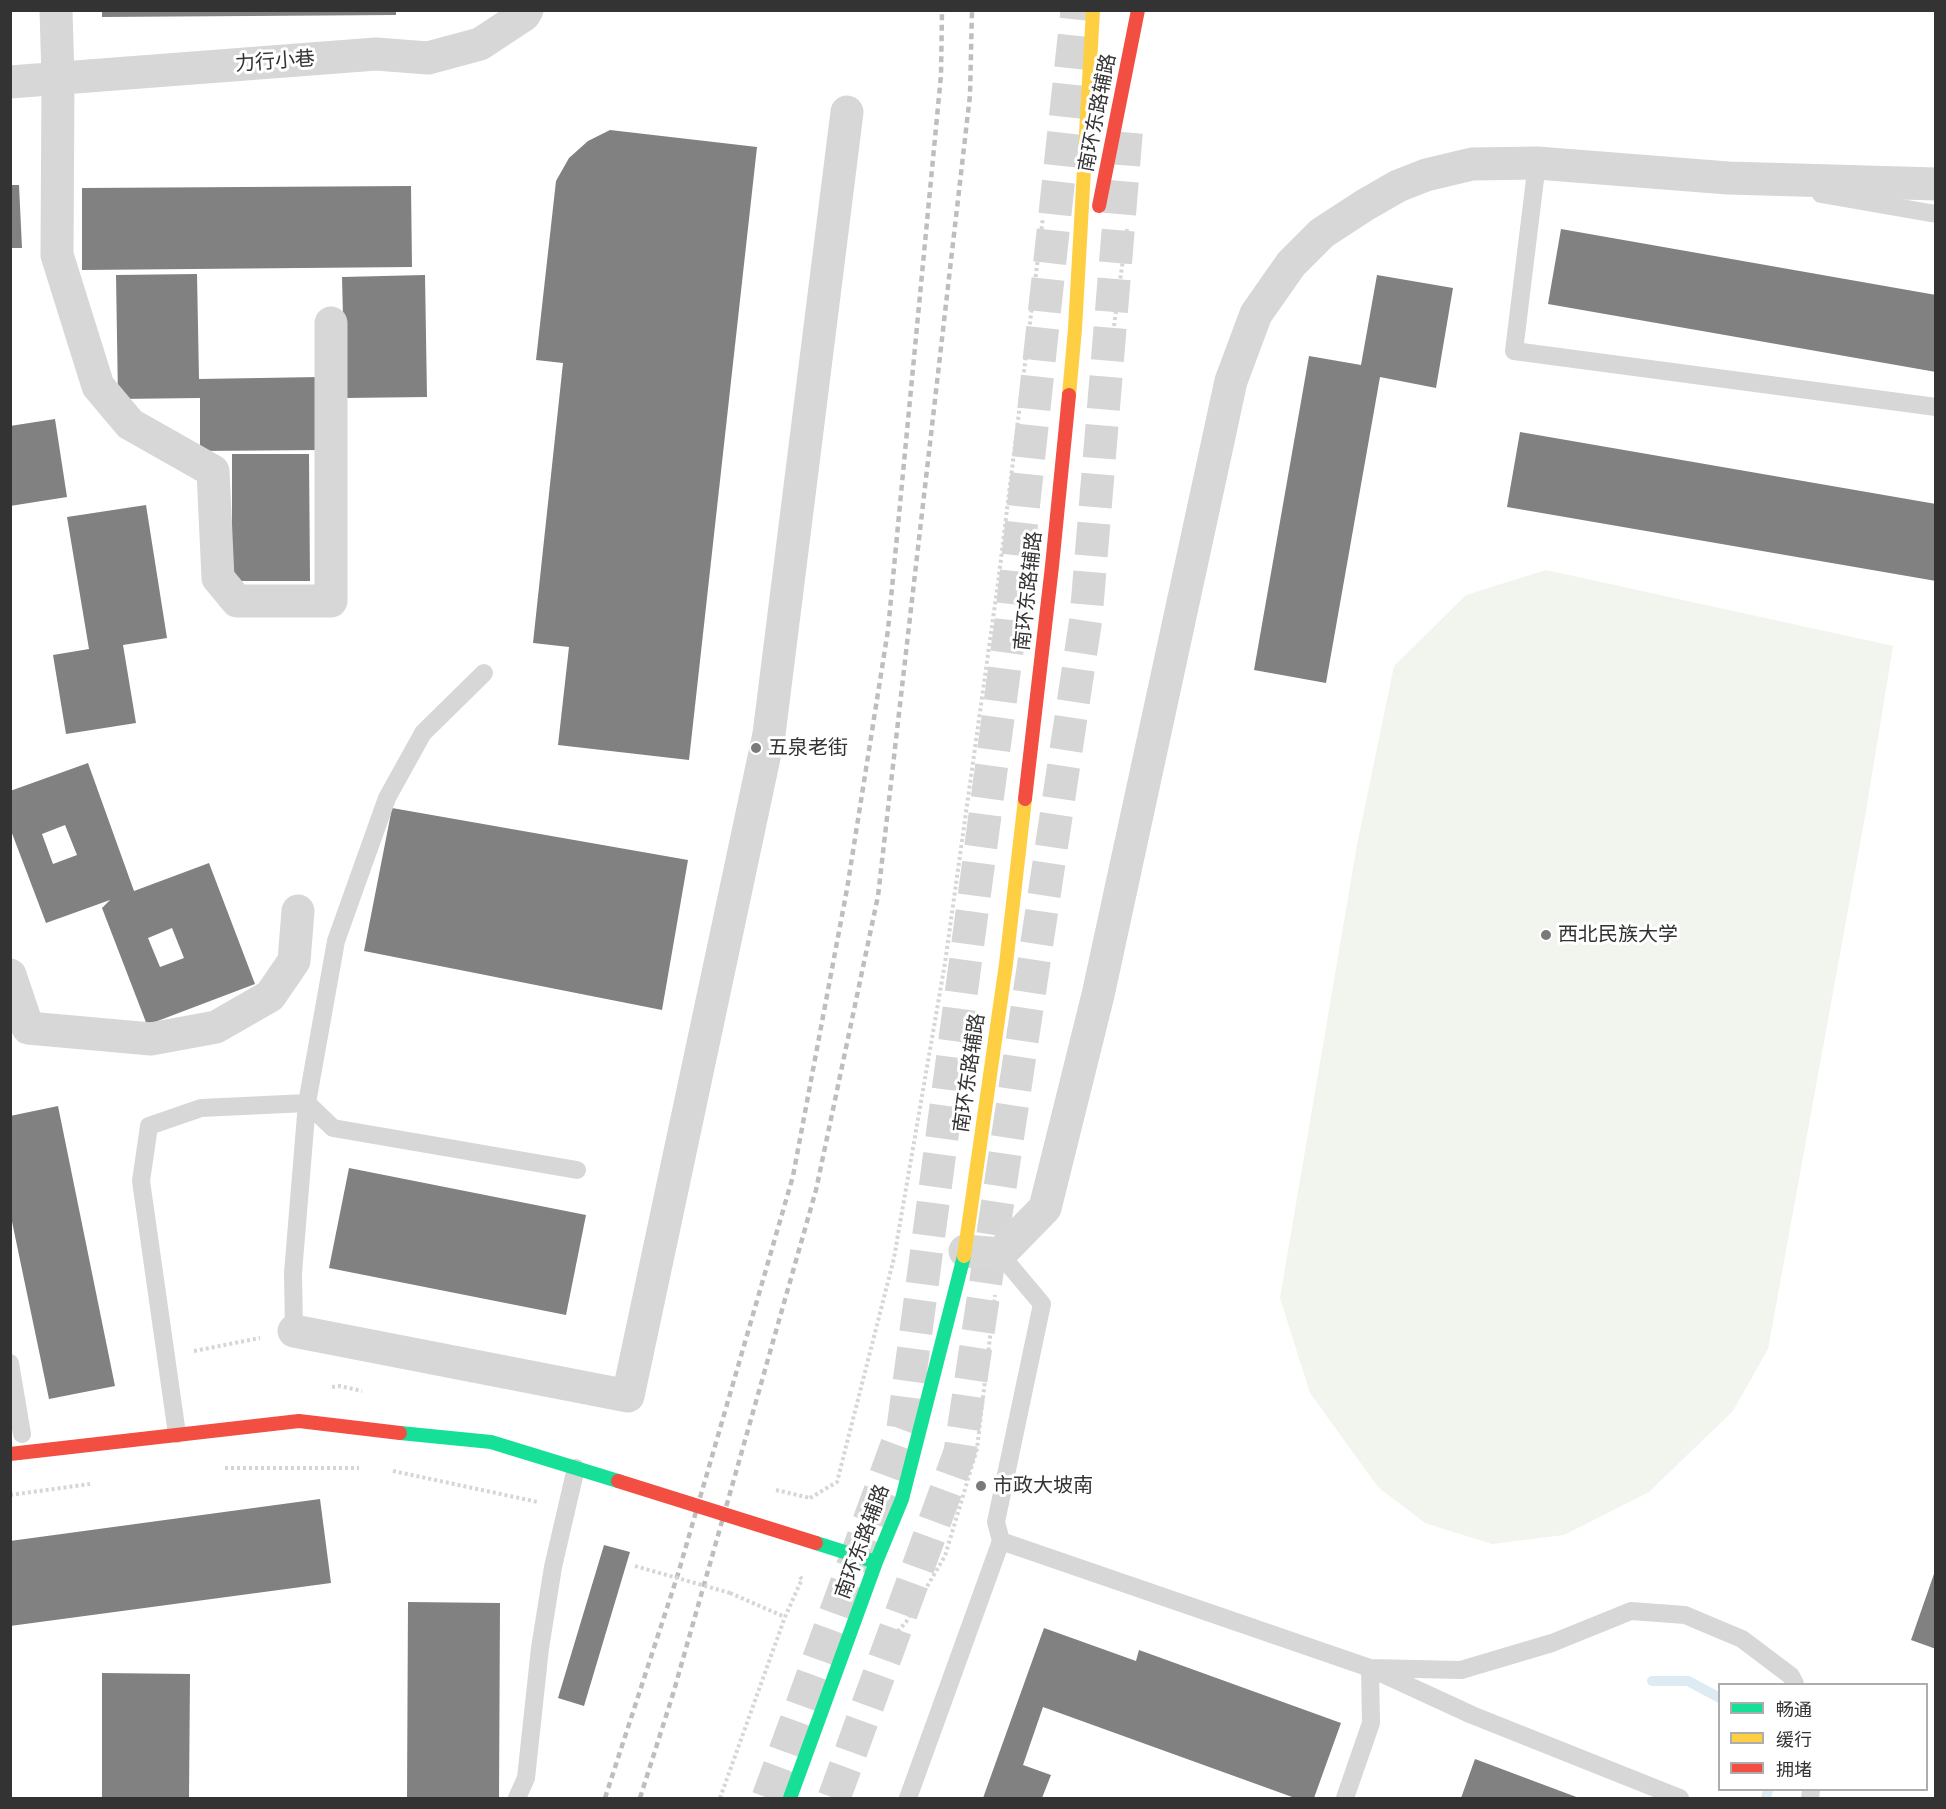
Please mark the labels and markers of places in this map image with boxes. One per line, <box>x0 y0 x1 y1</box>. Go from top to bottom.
place label: 五泉老街 <box>768 736 848 760</box>
marker: 五泉老街 <box>749 741 763 755</box>
place label: 西北民族大学 <box>1558 923 1678 947</box>
marker: 西北民族大学 <box>1539 928 1553 942</box>
place label: 市政大坡南 <box>993 1474 1093 1498</box>
marker: 市政大坡南 <box>974 1479 988 1493</box>

